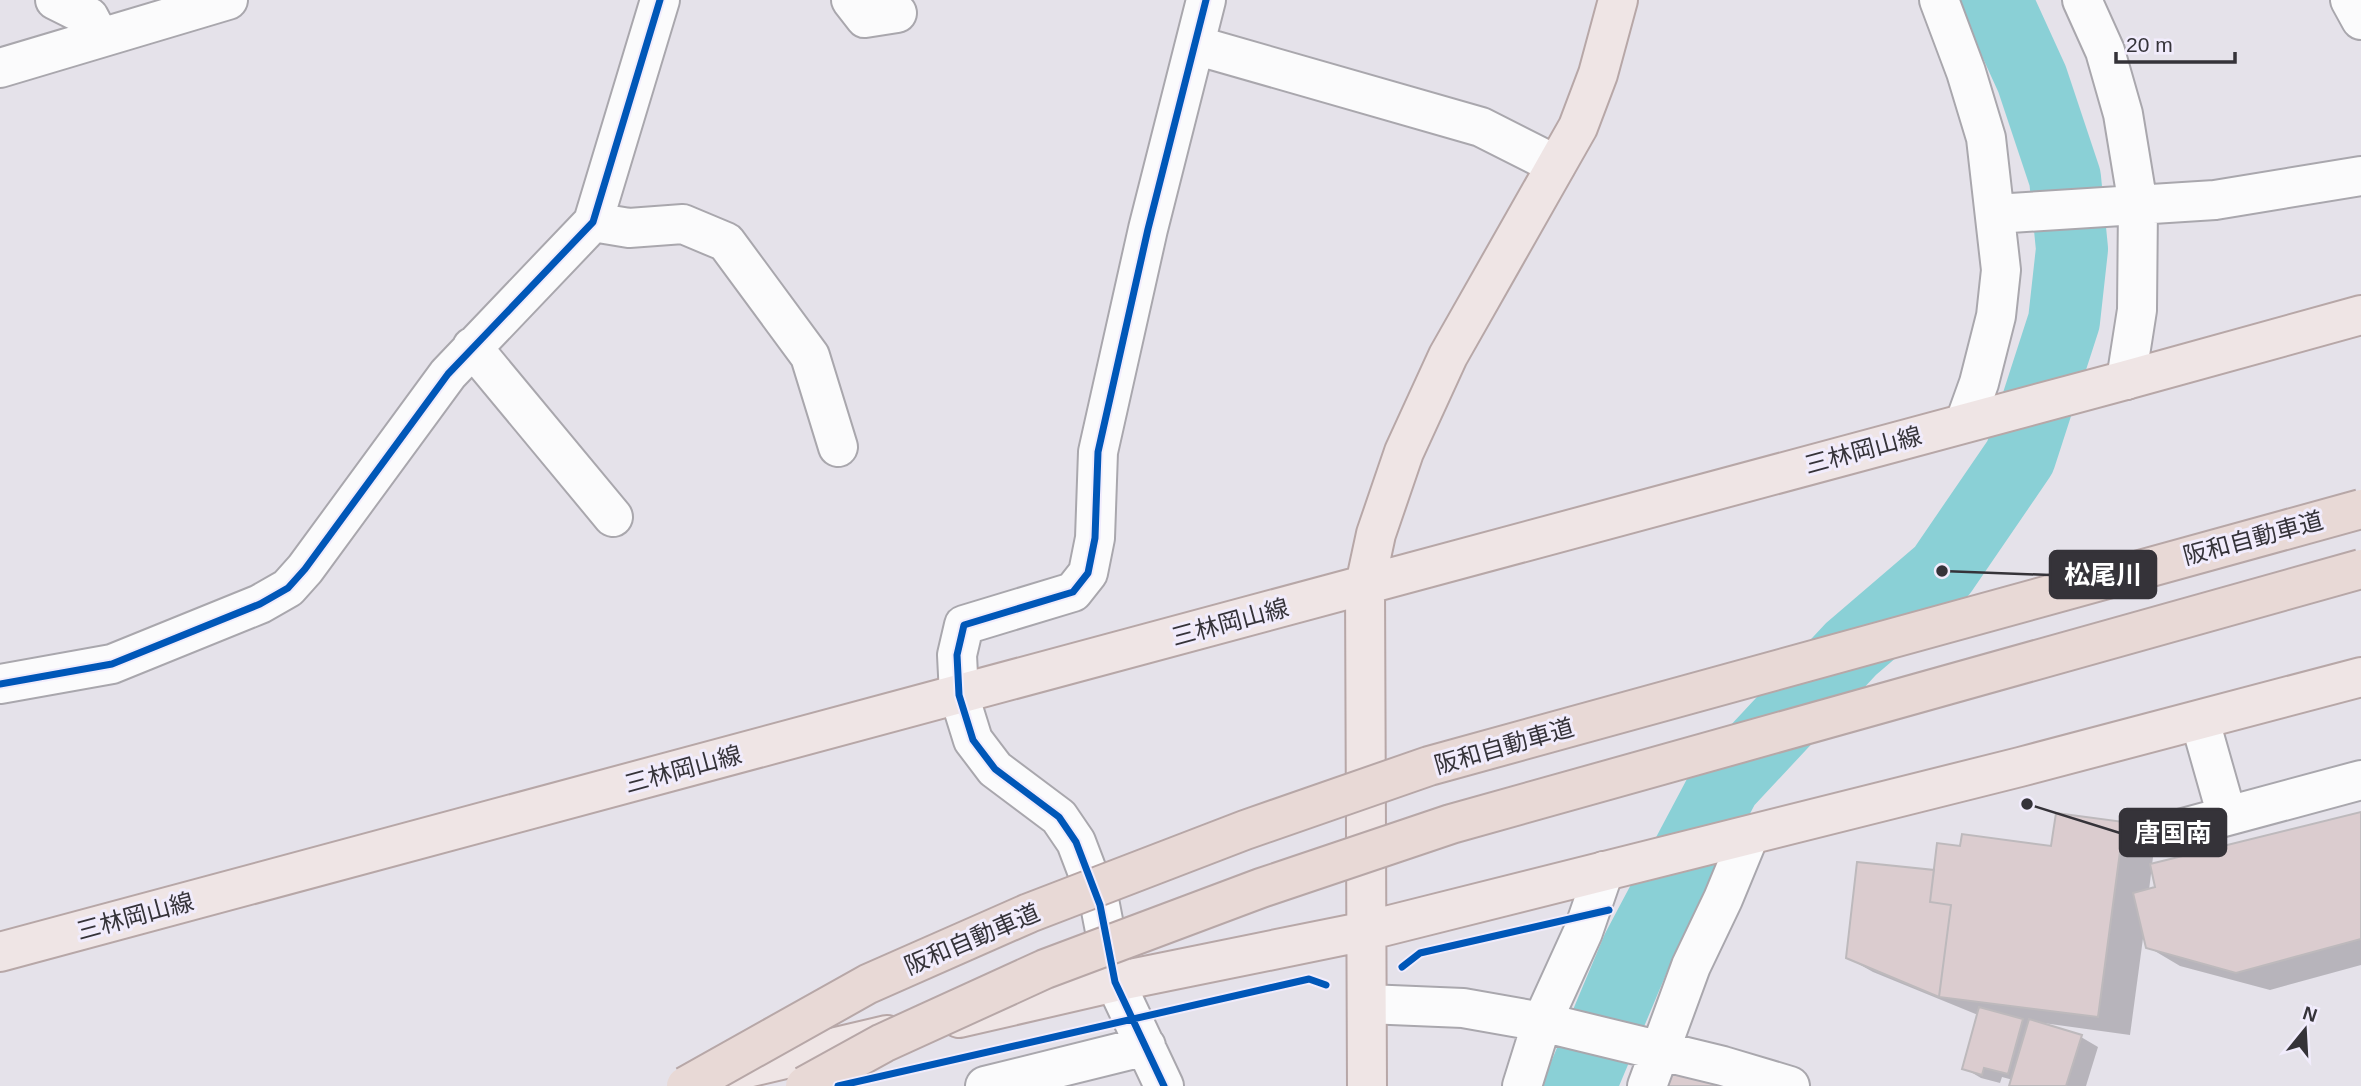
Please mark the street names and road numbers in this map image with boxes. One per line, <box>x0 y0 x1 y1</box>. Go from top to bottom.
street label: 三林岡山線 <box>1802 421 1924 479</box>
street label: 阪和自動車道 <box>2180 506 2326 570</box>
street label: 三林岡山線 <box>1169 593 1291 651</box>
street label: 阪和自動車道 <box>1431 713 1577 779</box>
street label: 三林岡山線 <box>622 740 744 798</box>
street label: 三林岡山線 <box>74 887 196 945</box>
street label: 阪和自動車道 <box>900 898 1044 980</box>

